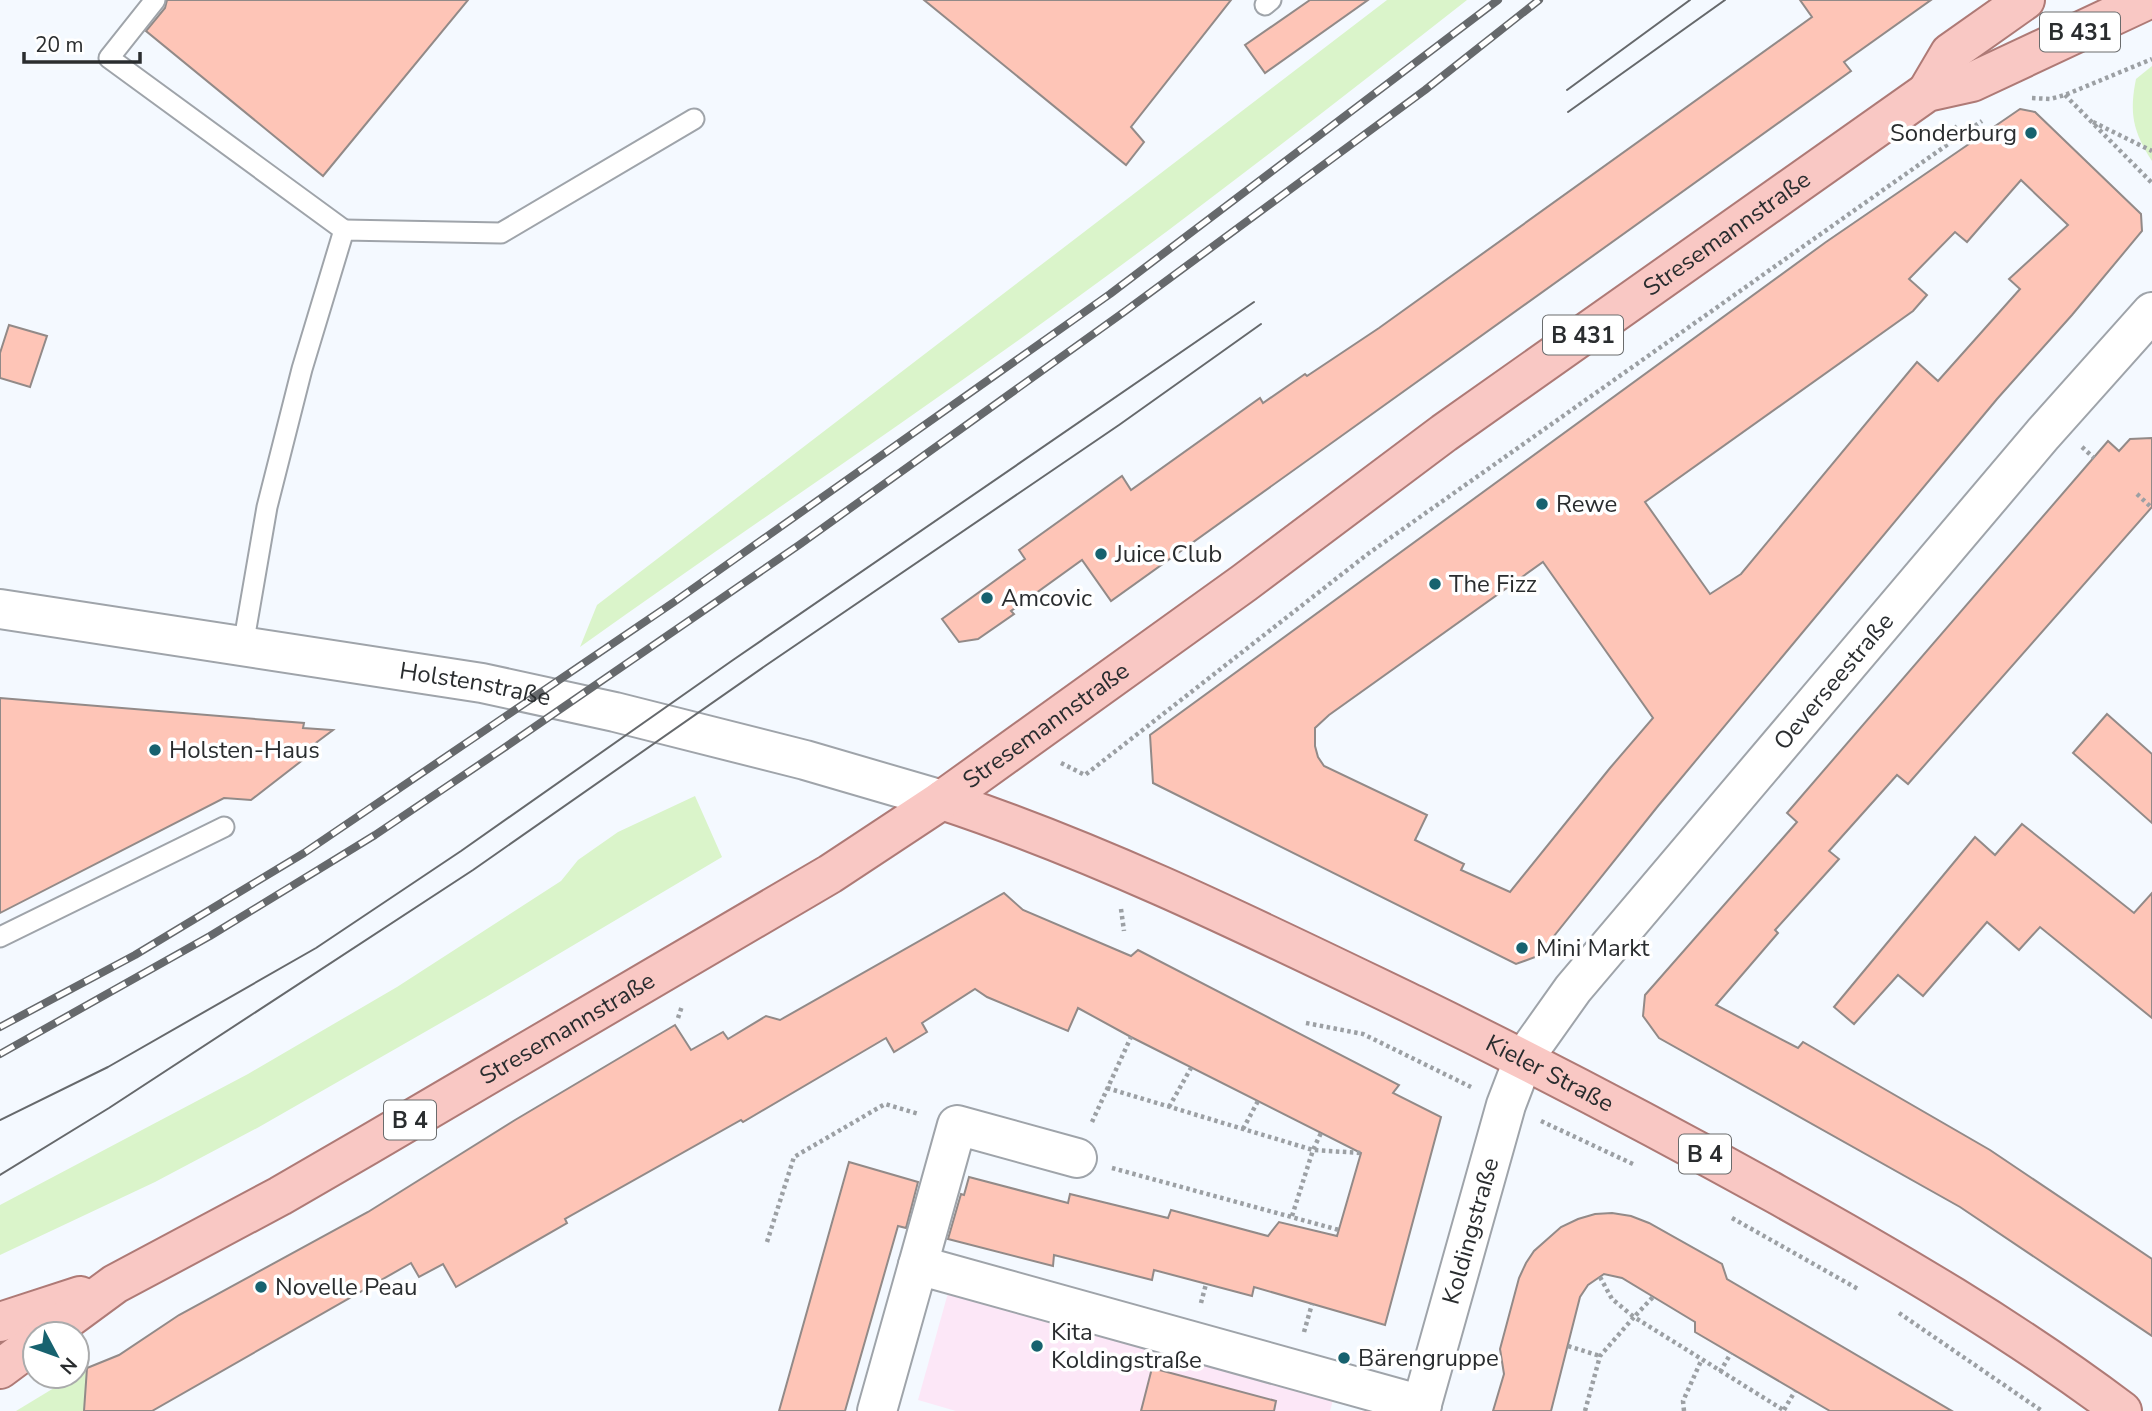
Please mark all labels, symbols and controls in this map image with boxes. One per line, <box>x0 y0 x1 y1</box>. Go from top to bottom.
road number: B 431 <box>2040 12 2120 52</box>
scale bar <box>24 21 140 65</box>
text: 20 m <box>35 31 84 59</box>
place label: Sonderburg <box>1890 117 2017 149</box>
marker: Sonderburg <box>2023 125 2039 141</box>
street label: Stresemannstraße <box>1637 163 1817 303</box>
road number: B 431 <box>1543 316 1623 354</box>
place label: Rewe <box>1556 488 1617 520</box>
marker: Rewe <box>1534 496 1550 512</box>
place label: Juice Club <box>1114 538 1222 570</box>
marker: Juice Club <box>1093 546 1109 562</box>
place label: The Fizz <box>1449 568 1537 600</box>
marker: The Fizz <box>1427 576 1443 592</box>
place label: Amcovic <box>1001 582 1092 614</box>
marker: Amcovic <box>979 590 995 606</box>
street label: Oeverseestraße <box>1766 606 1901 757</box>
street label: Holstenstraße <box>397 655 554 714</box>
street label: Stresemannstraße <box>956 655 1136 796</box>
place label: Holsten-Haus <box>169 734 320 766</box>
marker: Holsten-Haus <box>147 742 163 758</box>
place label: Mini Markt <box>1536 932 1650 964</box>
marker: Mini Markt <box>1514 940 1530 956</box>
street label: Stresemannstraße <box>474 964 661 1092</box>
street label: Kieler Straße <box>1480 1027 1619 1120</box>
road number: B 4 <box>384 1100 436 1140</box>
road number: B 4 <box>1679 1134 1731 1174</box>
street label: Koldingstraße <box>1435 1154 1506 1308</box>
place label: Novelle Peau <box>275 1271 418 1303</box>
marker: Novelle Peau <box>253 1279 269 1295</box>
place label: Kita Koldingstraße <box>1051 1316 1202 1376</box>
north arrow <box>21 1320 91 1390</box>
marker: Kita Koldingstraße <box>1029 1338 1045 1354</box>
place label: Bärengruppe <box>1358 1342 1499 1374</box>
marker: Bärengruppe <box>1336 1350 1352 1366</box>
text: N <box>54 1352 83 1379</box>

